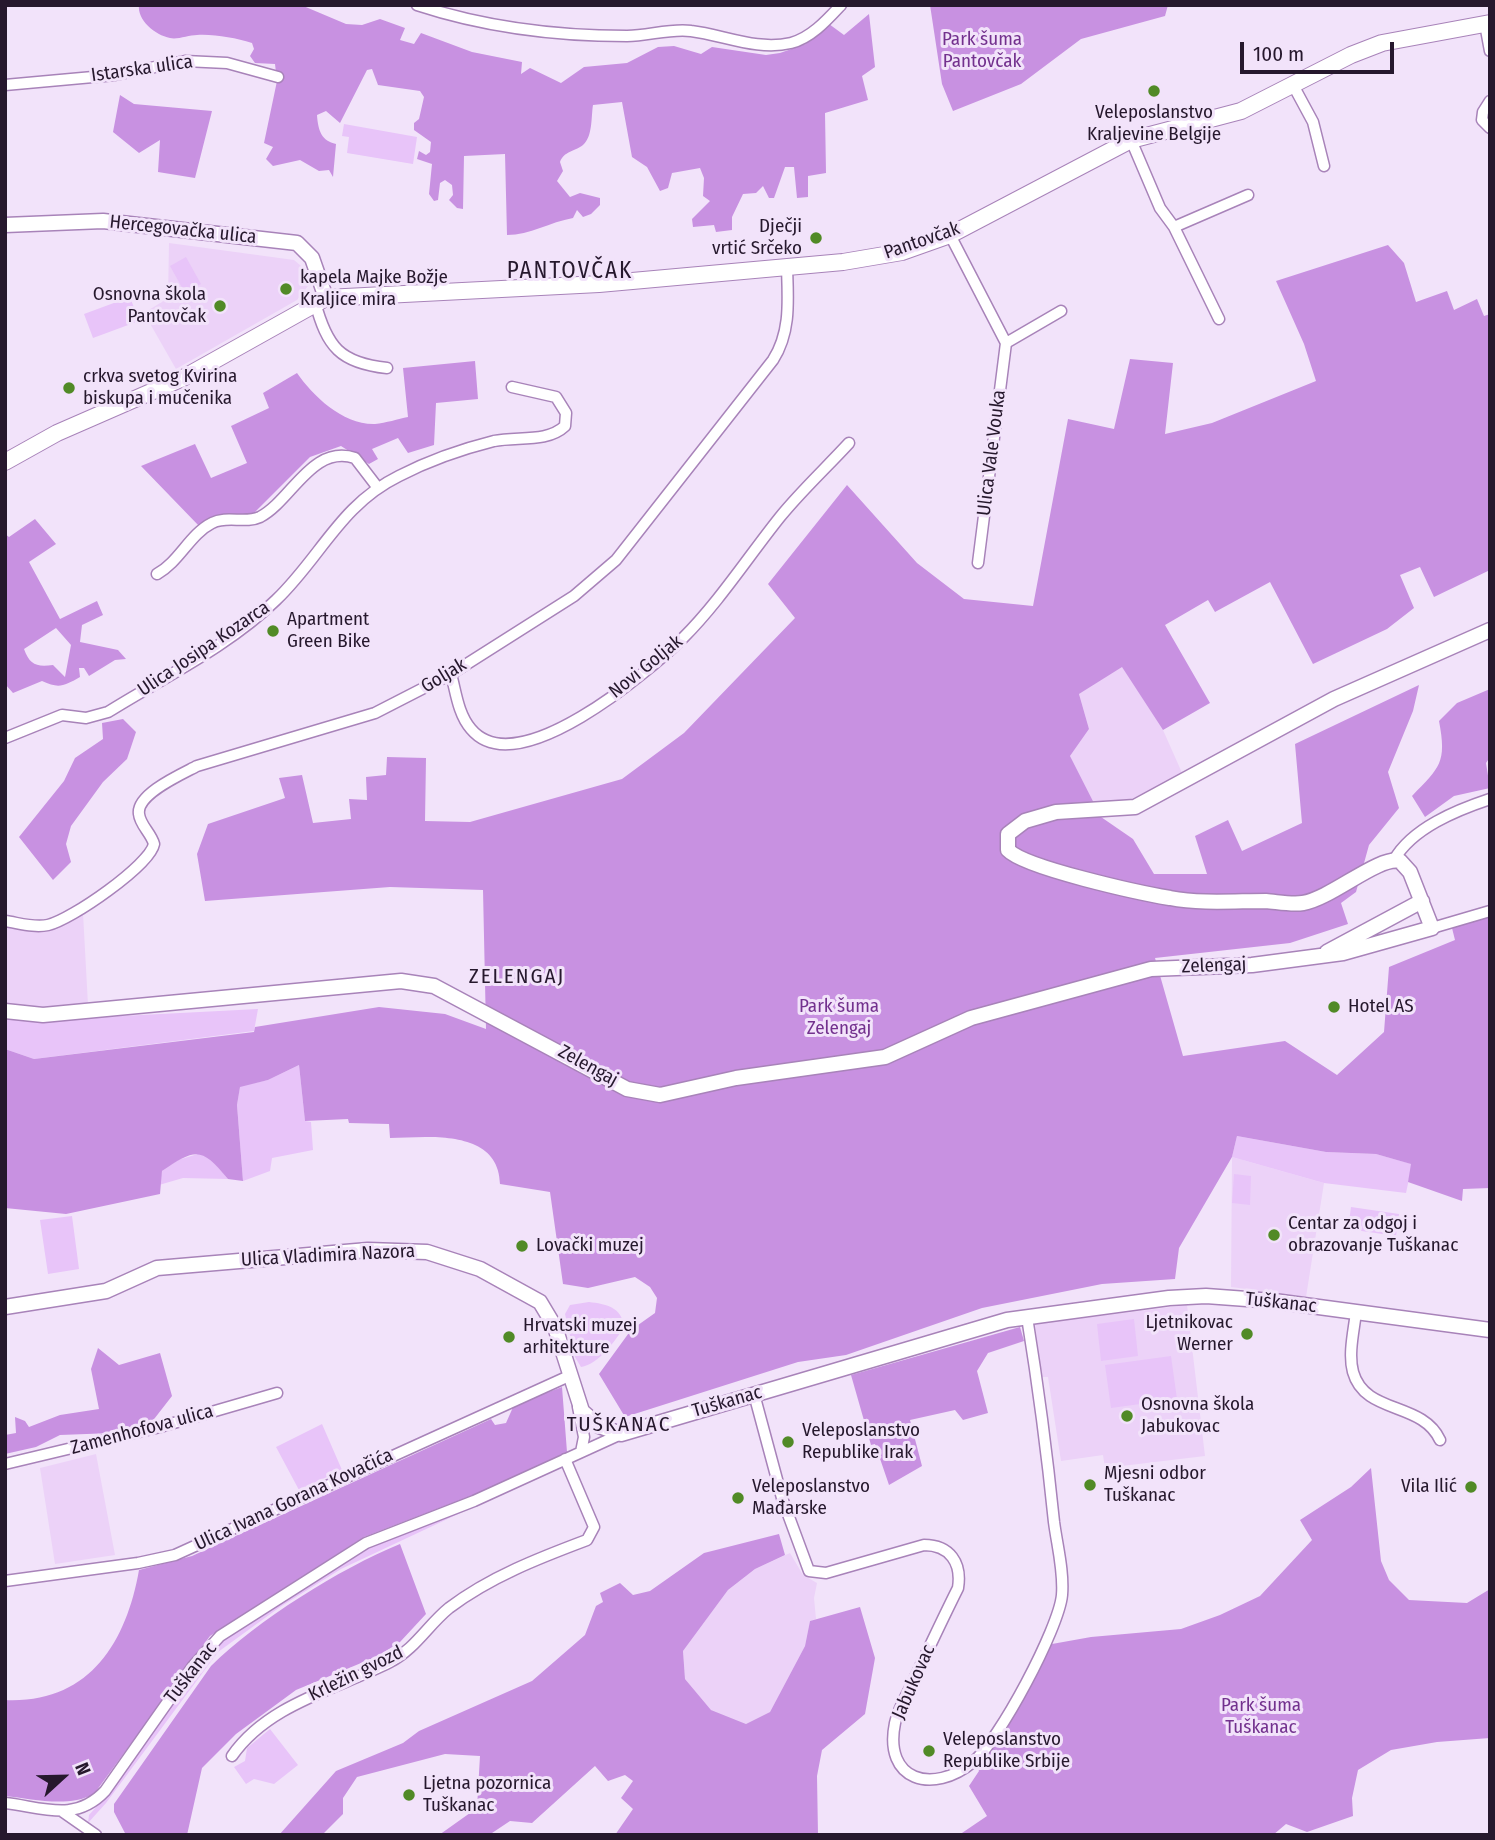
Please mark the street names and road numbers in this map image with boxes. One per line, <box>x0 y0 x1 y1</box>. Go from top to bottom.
street label: Istarska ulica <box>90 51 194 87</box>
street label: Hercegovačka ulica <box>108 211 258 249</box>
street label: Pantovčak <box>881 217 963 265</box>
street label: Ulica Vale Vouka <box>973 389 1011 517</box>
street label: Ulica Josipa Kozarca <box>134 596 274 702</box>
street label: Novi Goljak <box>605 630 687 704</box>
street label: Goljak <box>417 654 471 698</box>
street label: Zelengaj <box>1181 953 1247 979</box>
street label: Zelengaj <box>554 1040 622 1092</box>
street label: Ulica Vladimira Nazora <box>240 1240 416 1272</box>
street label: Tuškanac <box>1244 1288 1318 1318</box>
street label: Tuškanac <box>690 1381 764 1423</box>
street label: Zamenhofova ulica <box>68 1400 216 1460</box>
street label: Ulica Ivana Gorana Kovačića <box>191 1444 397 1556</box>
street label: Tuškanac <box>160 1638 222 1708</box>
street label: Krležin gvozd <box>305 1641 407 1707</box>
street label: Jabukovac <box>888 1641 940 1723</box>

